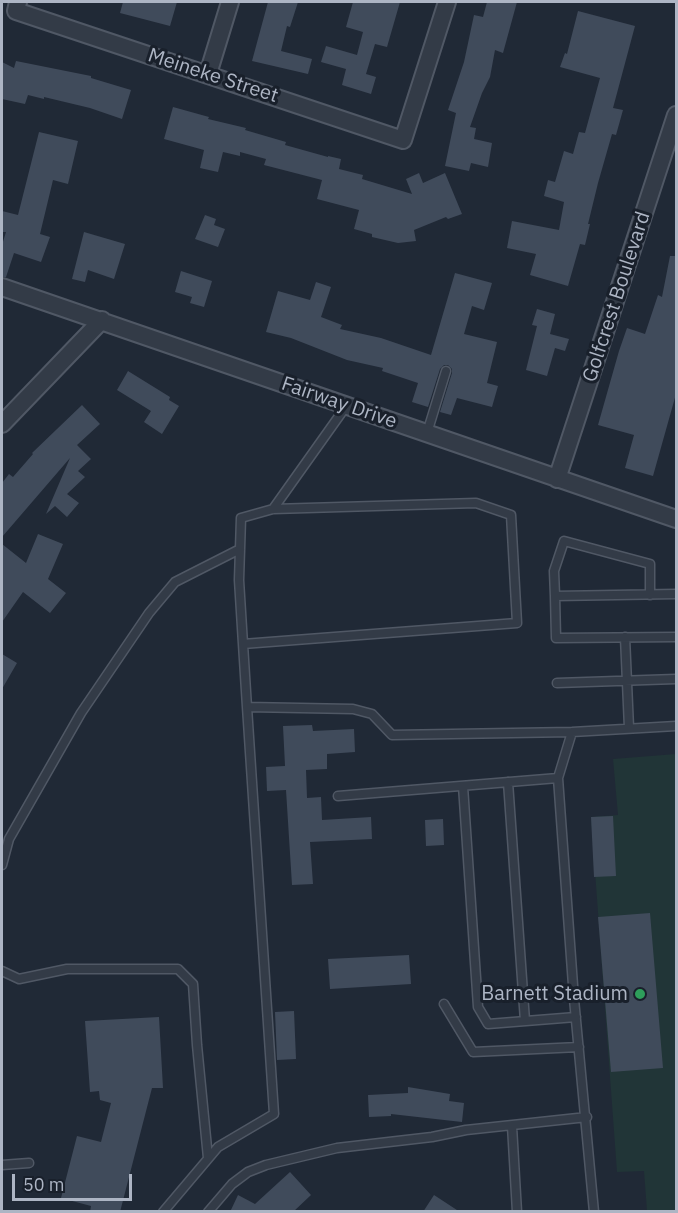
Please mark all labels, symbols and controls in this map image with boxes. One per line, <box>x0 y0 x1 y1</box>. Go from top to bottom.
street label: Meineke Street <box>145 44 281 108</box>
street label: Golfcrest Boulevard <box>578 209 656 385</box>
street label: Fairway Drive <box>278 372 400 434</box>
place label: Barnett Stadium <box>481 982 628 1006</box>
marker: Barnett Stadium <box>633 987 647 1001</box>
scale bar <box>15 1162 135 1200</box>
text: 50 m <box>23 1173 65 1196</box>

